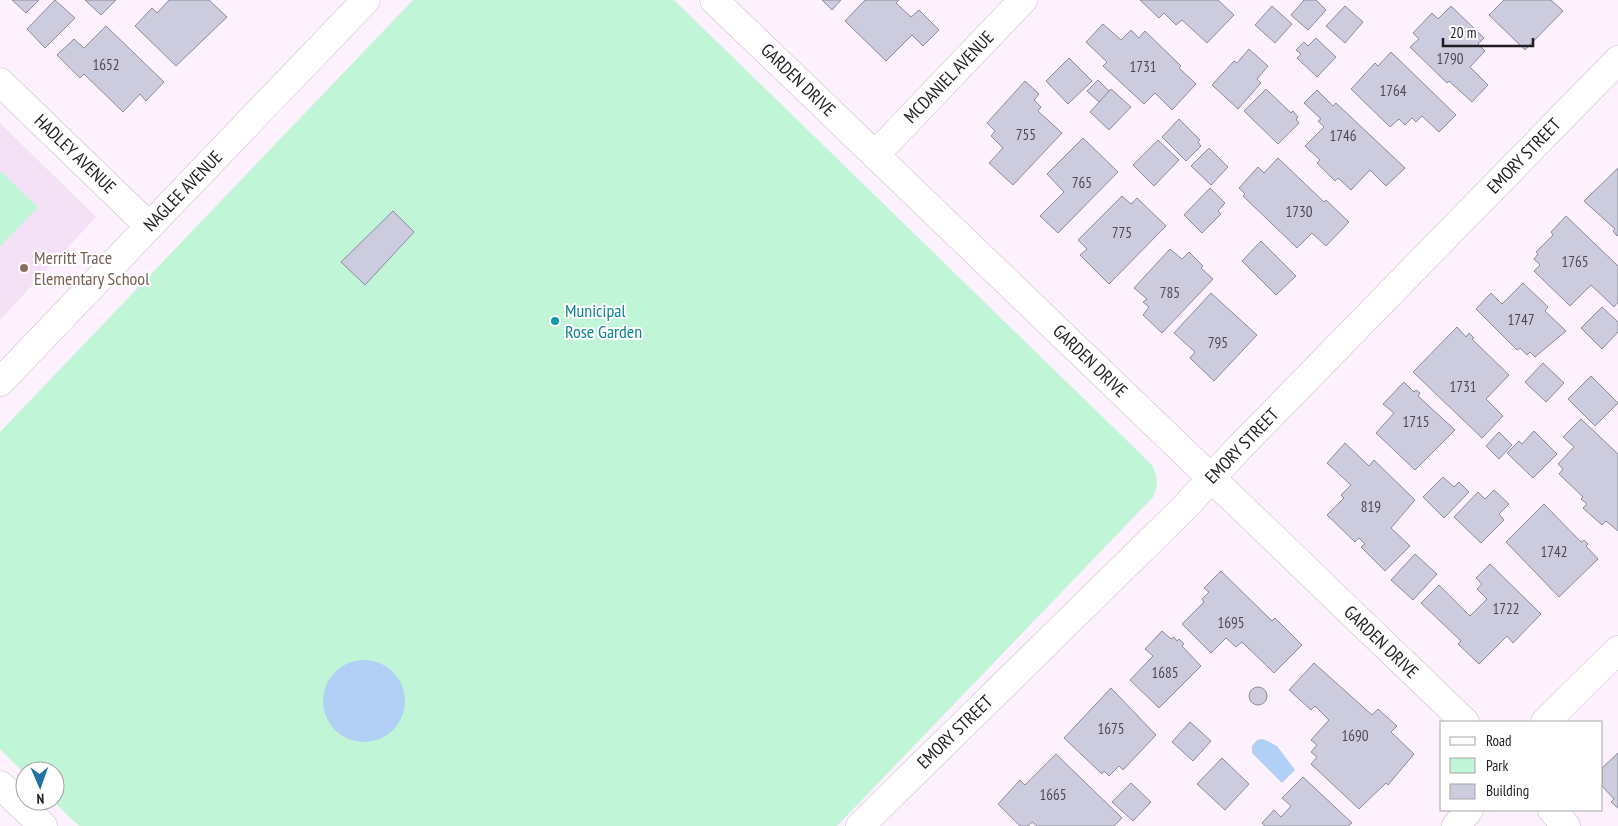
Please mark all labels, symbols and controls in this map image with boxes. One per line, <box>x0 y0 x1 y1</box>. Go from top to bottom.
scale bar <box>1443 15 1533 47</box>
text: 20 m <box>1450 23 1476 42</box>
street label: MCDANIEL AVENUE <box>899 26 998 128</box>
street label: GARDEN DRIVE <box>756 38 841 121</box>
house number: 1790 <box>1436 49 1464 68</box>
house number: 1652 <box>92 55 120 74</box>
house number: 1731 <box>1129 57 1157 76</box>
house number: 1764 <box>1379 81 1407 100</box>
street label: HADLEY AVENUE <box>30 109 121 198</box>
street label: EMORY STREET <box>1482 113 1565 198</box>
house number: 755 <box>1016 125 1036 144</box>
house number: 1746 <box>1329 126 1357 145</box>
street label: NAGLEE AVENUE <box>138 145 227 236</box>
house number: 765 <box>1072 173 1092 192</box>
house number: 1730 <box>1285 202 1313 221</box>
house number: 775 <box>1112 223 1132 242</box>
place label: Merritt Trace Elementary School <box>34 246 150 290</box>
house number: 1765 <box>1561 252 1589 271</box>
marker: Merritt Trace Elementary School <box>18 262 30 274</box>
house number: 785 <box>1160 283 1180 302</box>
place label: Municipal Rose Garden <box>565 299 642 343</box>
house number: 1747 <box>1507 310 1535 329</box>
marker: Municipal Rose Garden <box>549 315 561 327</box>
street label: GARDEN DRIVE <box>1048 319 1133 402</box>
house number: 795 <box>1208 333 1228 352</box>
house number: 1731 <box>1449 377 1477 396</box>
street label: EMORY STREET <box>1200 403 1283 488</box>
house number: 1715 <box>1402 412 1430 431</box>
house number: 819 <box>1361 497 1381 516</box>
house number: 1742 <box>1540 542 1568 561</box>
house number: 1722 <box>1492 599 1520 618</box>
street label: GARDEN DRIVE <box>1339 600 1424 683</box>
house number: 1695 <box>1217 613 1245 632</box>
house number: 1685 <box>1151 663 1179 682</box>
street label: EMORY STREET <box>912 690 997 773</box>
house number: 1675 <box>1097 719 1125 738</box>
legend <box>1440 721 1603 811</box>
house number: 1690 <box>1341 726 1369 745</box>
text: Road <box>1486 731 1512 750</box>
text: Park <box>1486 756 1508 775</box>
north arrow <box>15 761 65 811</box>
text: Building <box>1486 781 1529 800</box>
house number: 1665 <box>1039 785 1067 804</box>
text: N <box>36 790 45 808</box>

